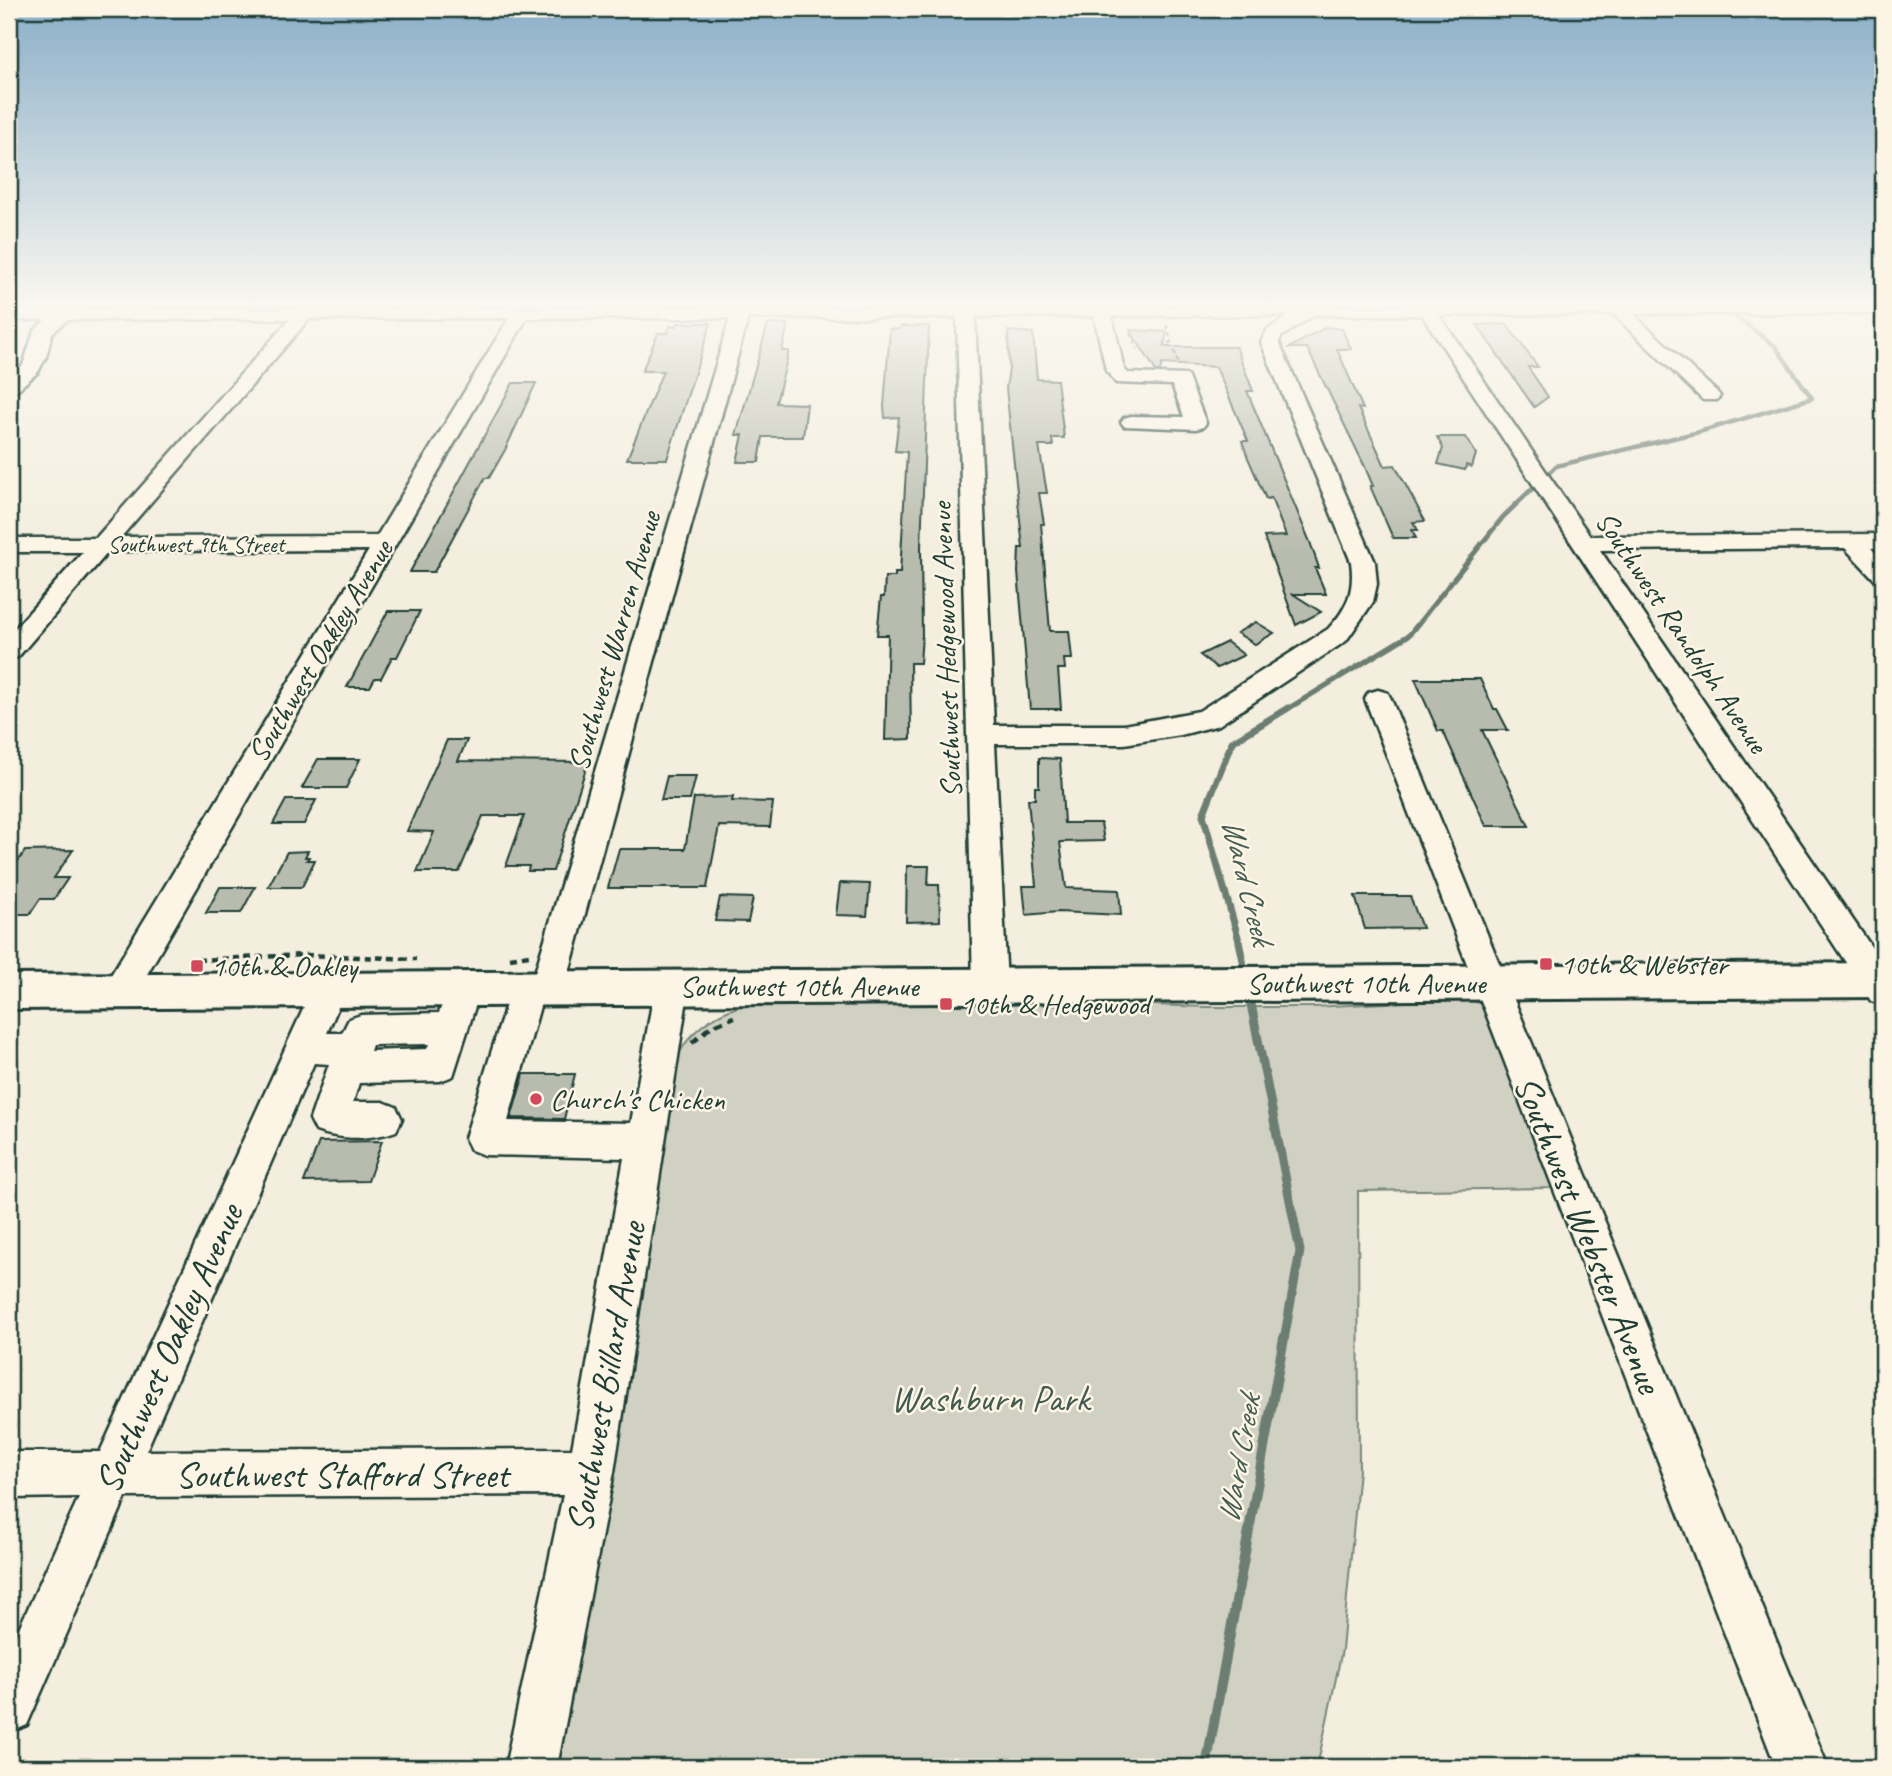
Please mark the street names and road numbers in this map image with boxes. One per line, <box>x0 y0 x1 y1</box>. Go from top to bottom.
street label: Southwest Hedgewood Avenue <box>922 499 970 798</box>
street label: Southwest Randolph Avenue <box>1587 504 1778 762</box>
street label: Southwest Warren Avenue <box>559 505 670 775</box>
street label: Southwest 9th Street <box>108 529 287 559</box>
street label: Southwest Oakley Avenue <box>239 531 402 769</box>
street label: Southwest 10th Avenue <box>1246 964 1488 1002</box>
street label: Southwest 10th Avenue <box>679 967 921 1005</box>
street label: Southwest Webster Avenue <box>1503 1069 1674 1401</box>
street label: Southwest Oakley Avenue <box>84 1195 254 1500</box>
street label: Southwest Billard Avenue <box>555 1216 656 1536</box>
street label: Southwest Stafford Street <box>176 1451 512 1498</box>

